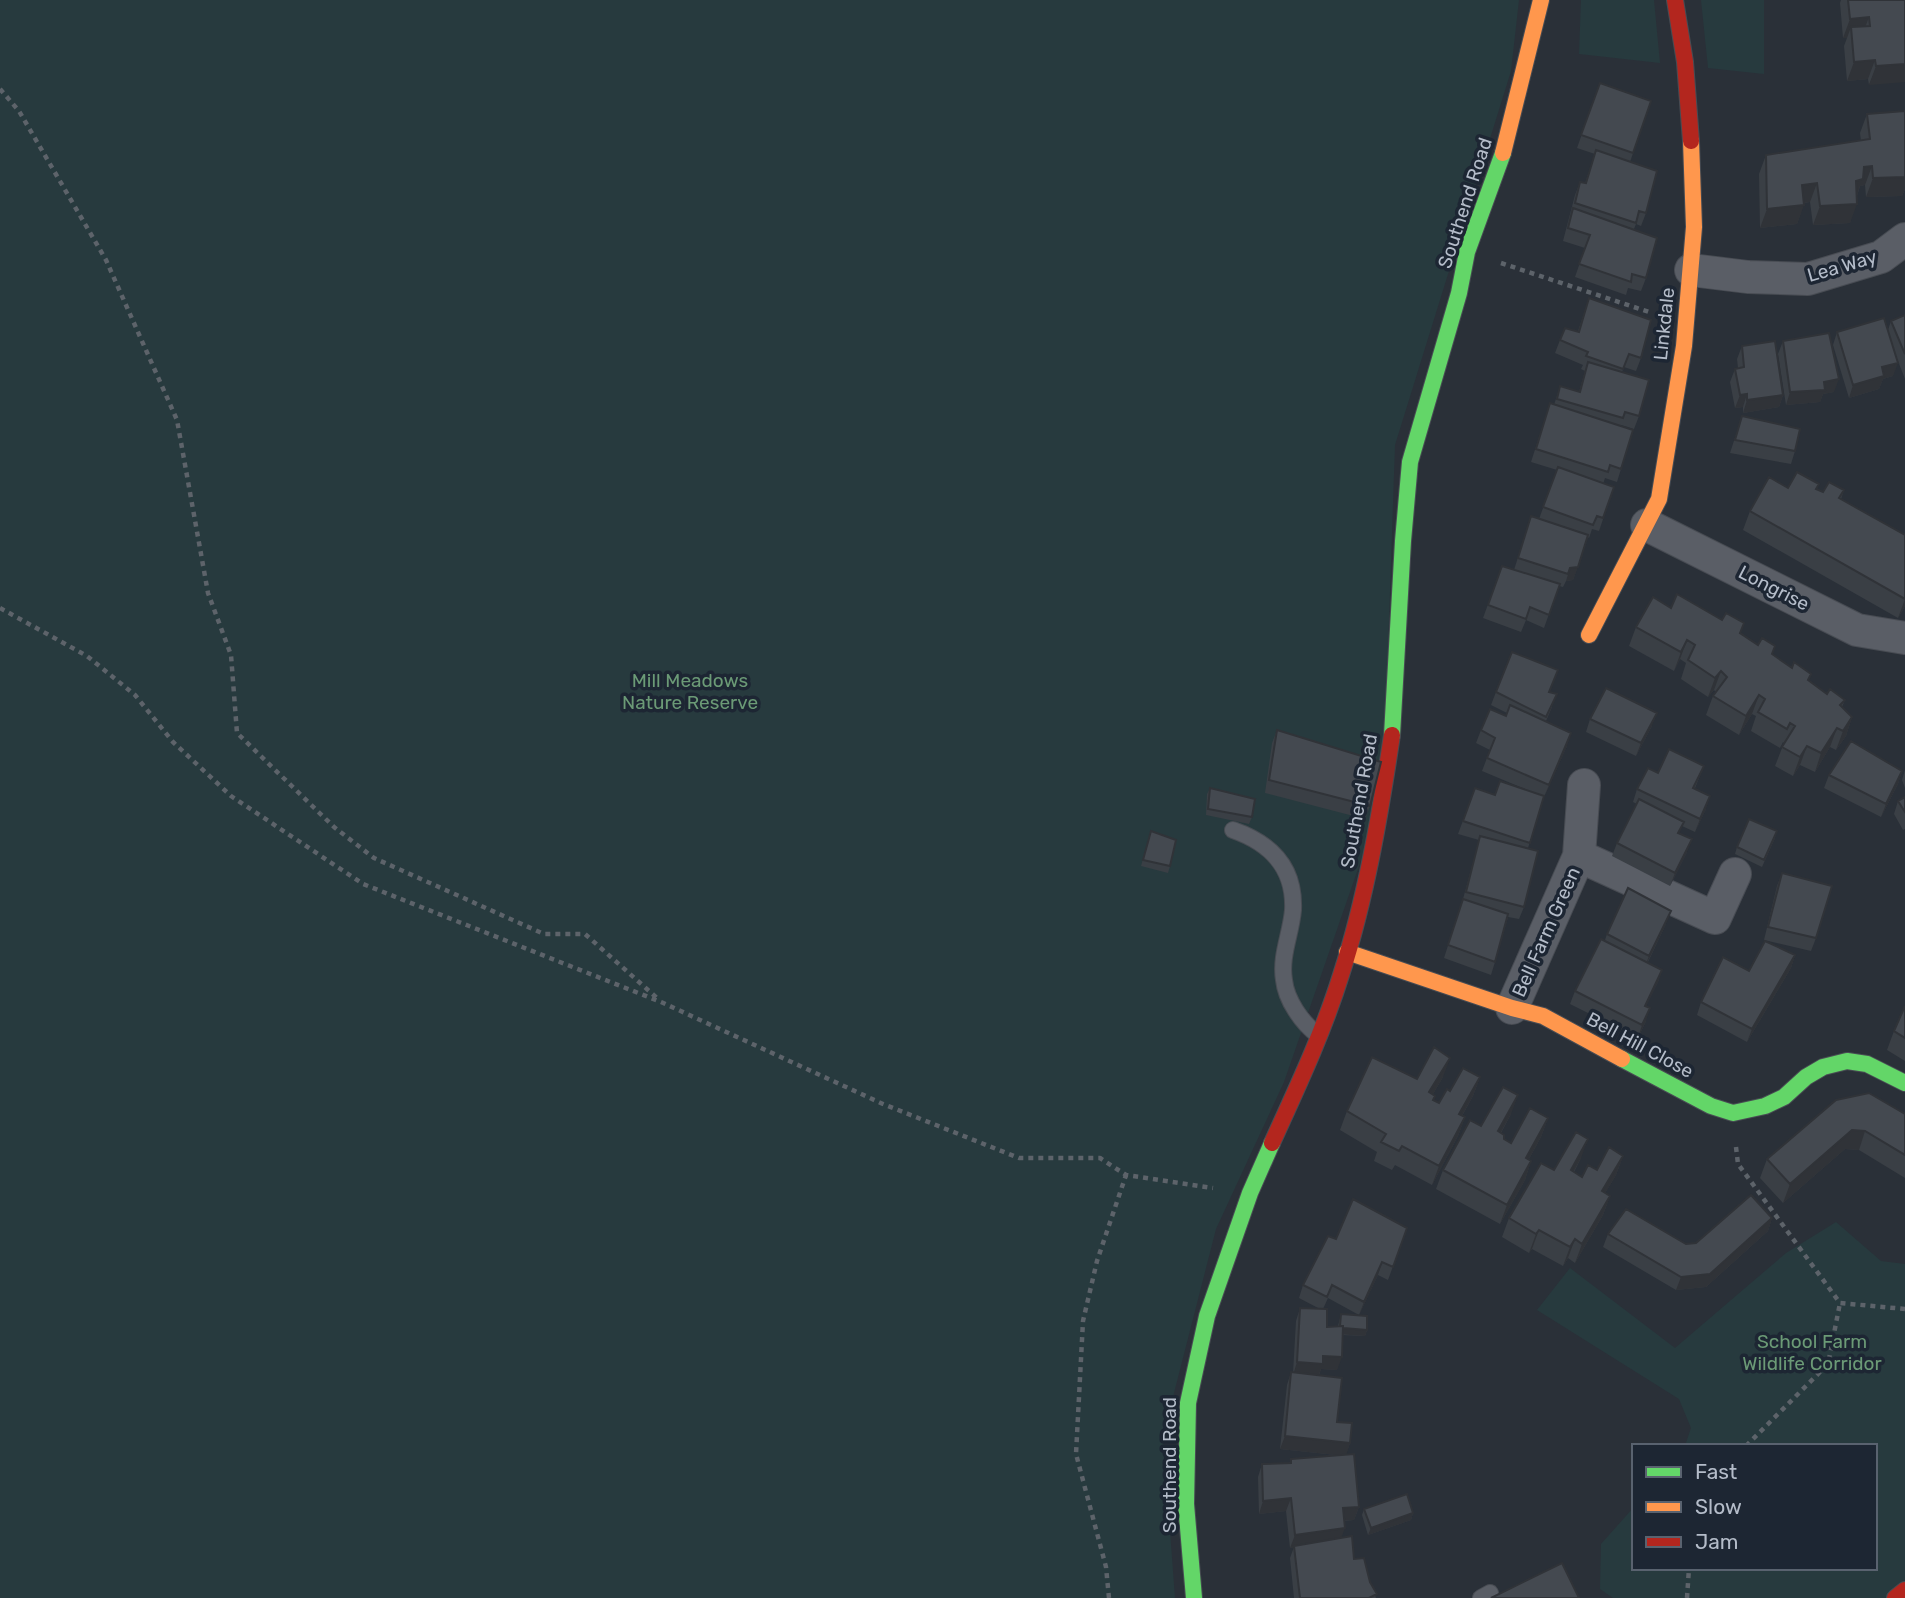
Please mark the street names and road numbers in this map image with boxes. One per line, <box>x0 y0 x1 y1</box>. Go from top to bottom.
street label: Southend Road <box>1433 135 1497 271</box>
street label: Lea Way <box>1804 245 1880 287</box>
street label: Linkdale <box>1649 286 1679 362</box>
street label: Longrise <box>1735 560 1813 616</box>
street label: Southend Road <box>1336 732 1382 870</box>
street label: Bell Farm Green <box>1507 863 1585 1001</box>
street label: Bell Hill Close <box>1583 1007 1697 1083</box>
street label: Southend Road <box>1158 1397 1181 1533</box>

